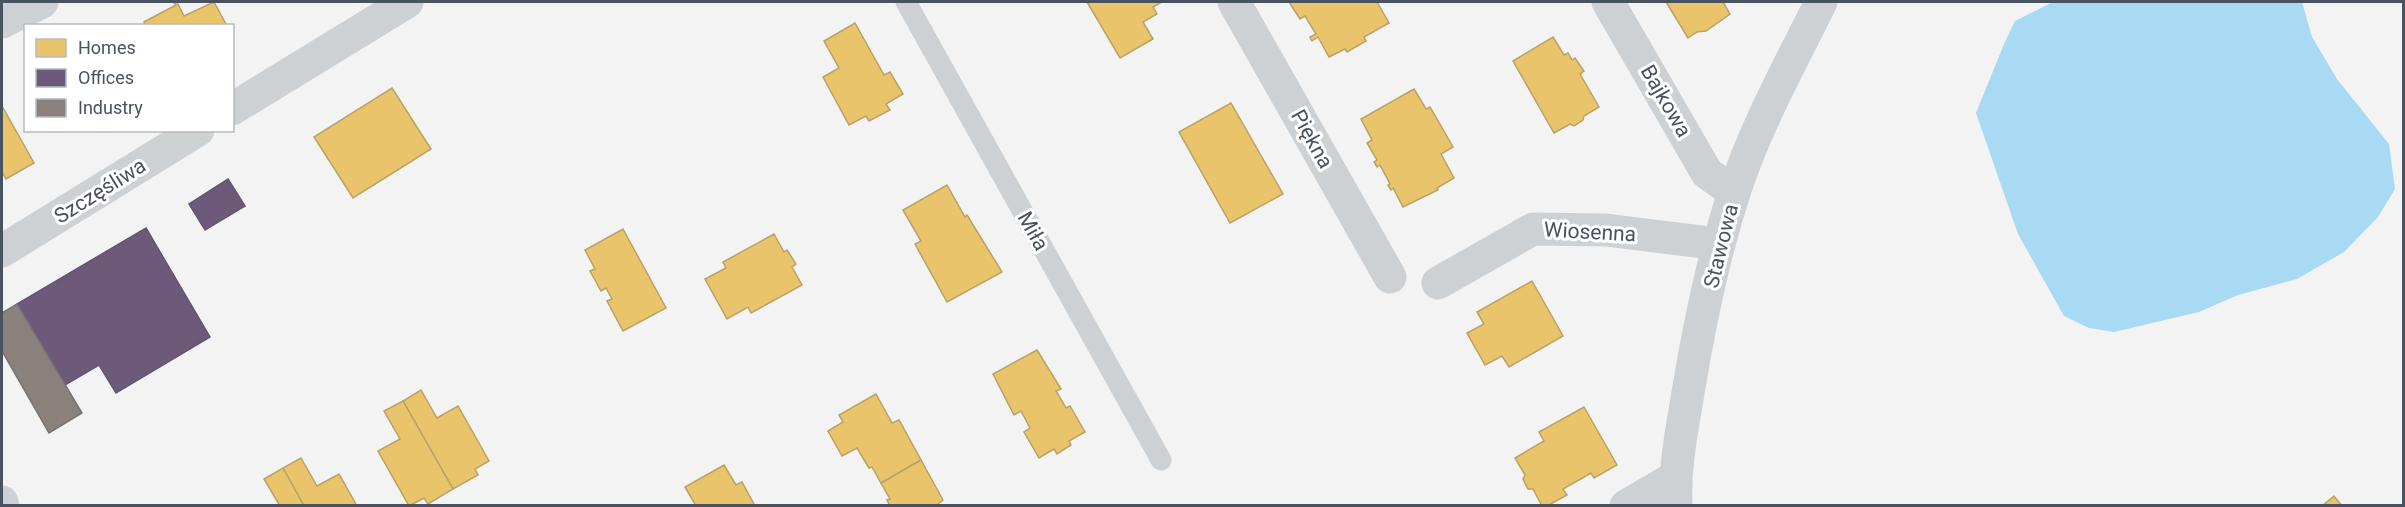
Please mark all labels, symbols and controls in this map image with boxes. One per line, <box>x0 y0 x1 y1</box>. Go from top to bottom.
legend <box>24 24 234 132</box>
text: Homes <box>78 37 136 58</box>
street label: Bajkowa <box>1636 61 1696 141</box>
text: Offices <box>78 67 134 88</box>
text: Industry <box>78 97 143 118</box>
street label: Piękna <box>1286 106 1338 172</box>
street label: Szczęśliwa <box>50 153 150 229</box>
street label: Stawowa <box>1699 202 1743 290</box>
street label: Miła <box>1013 207 1053 255</box>
street label: Wiosenna <box>1543 218 1637 246</box>

